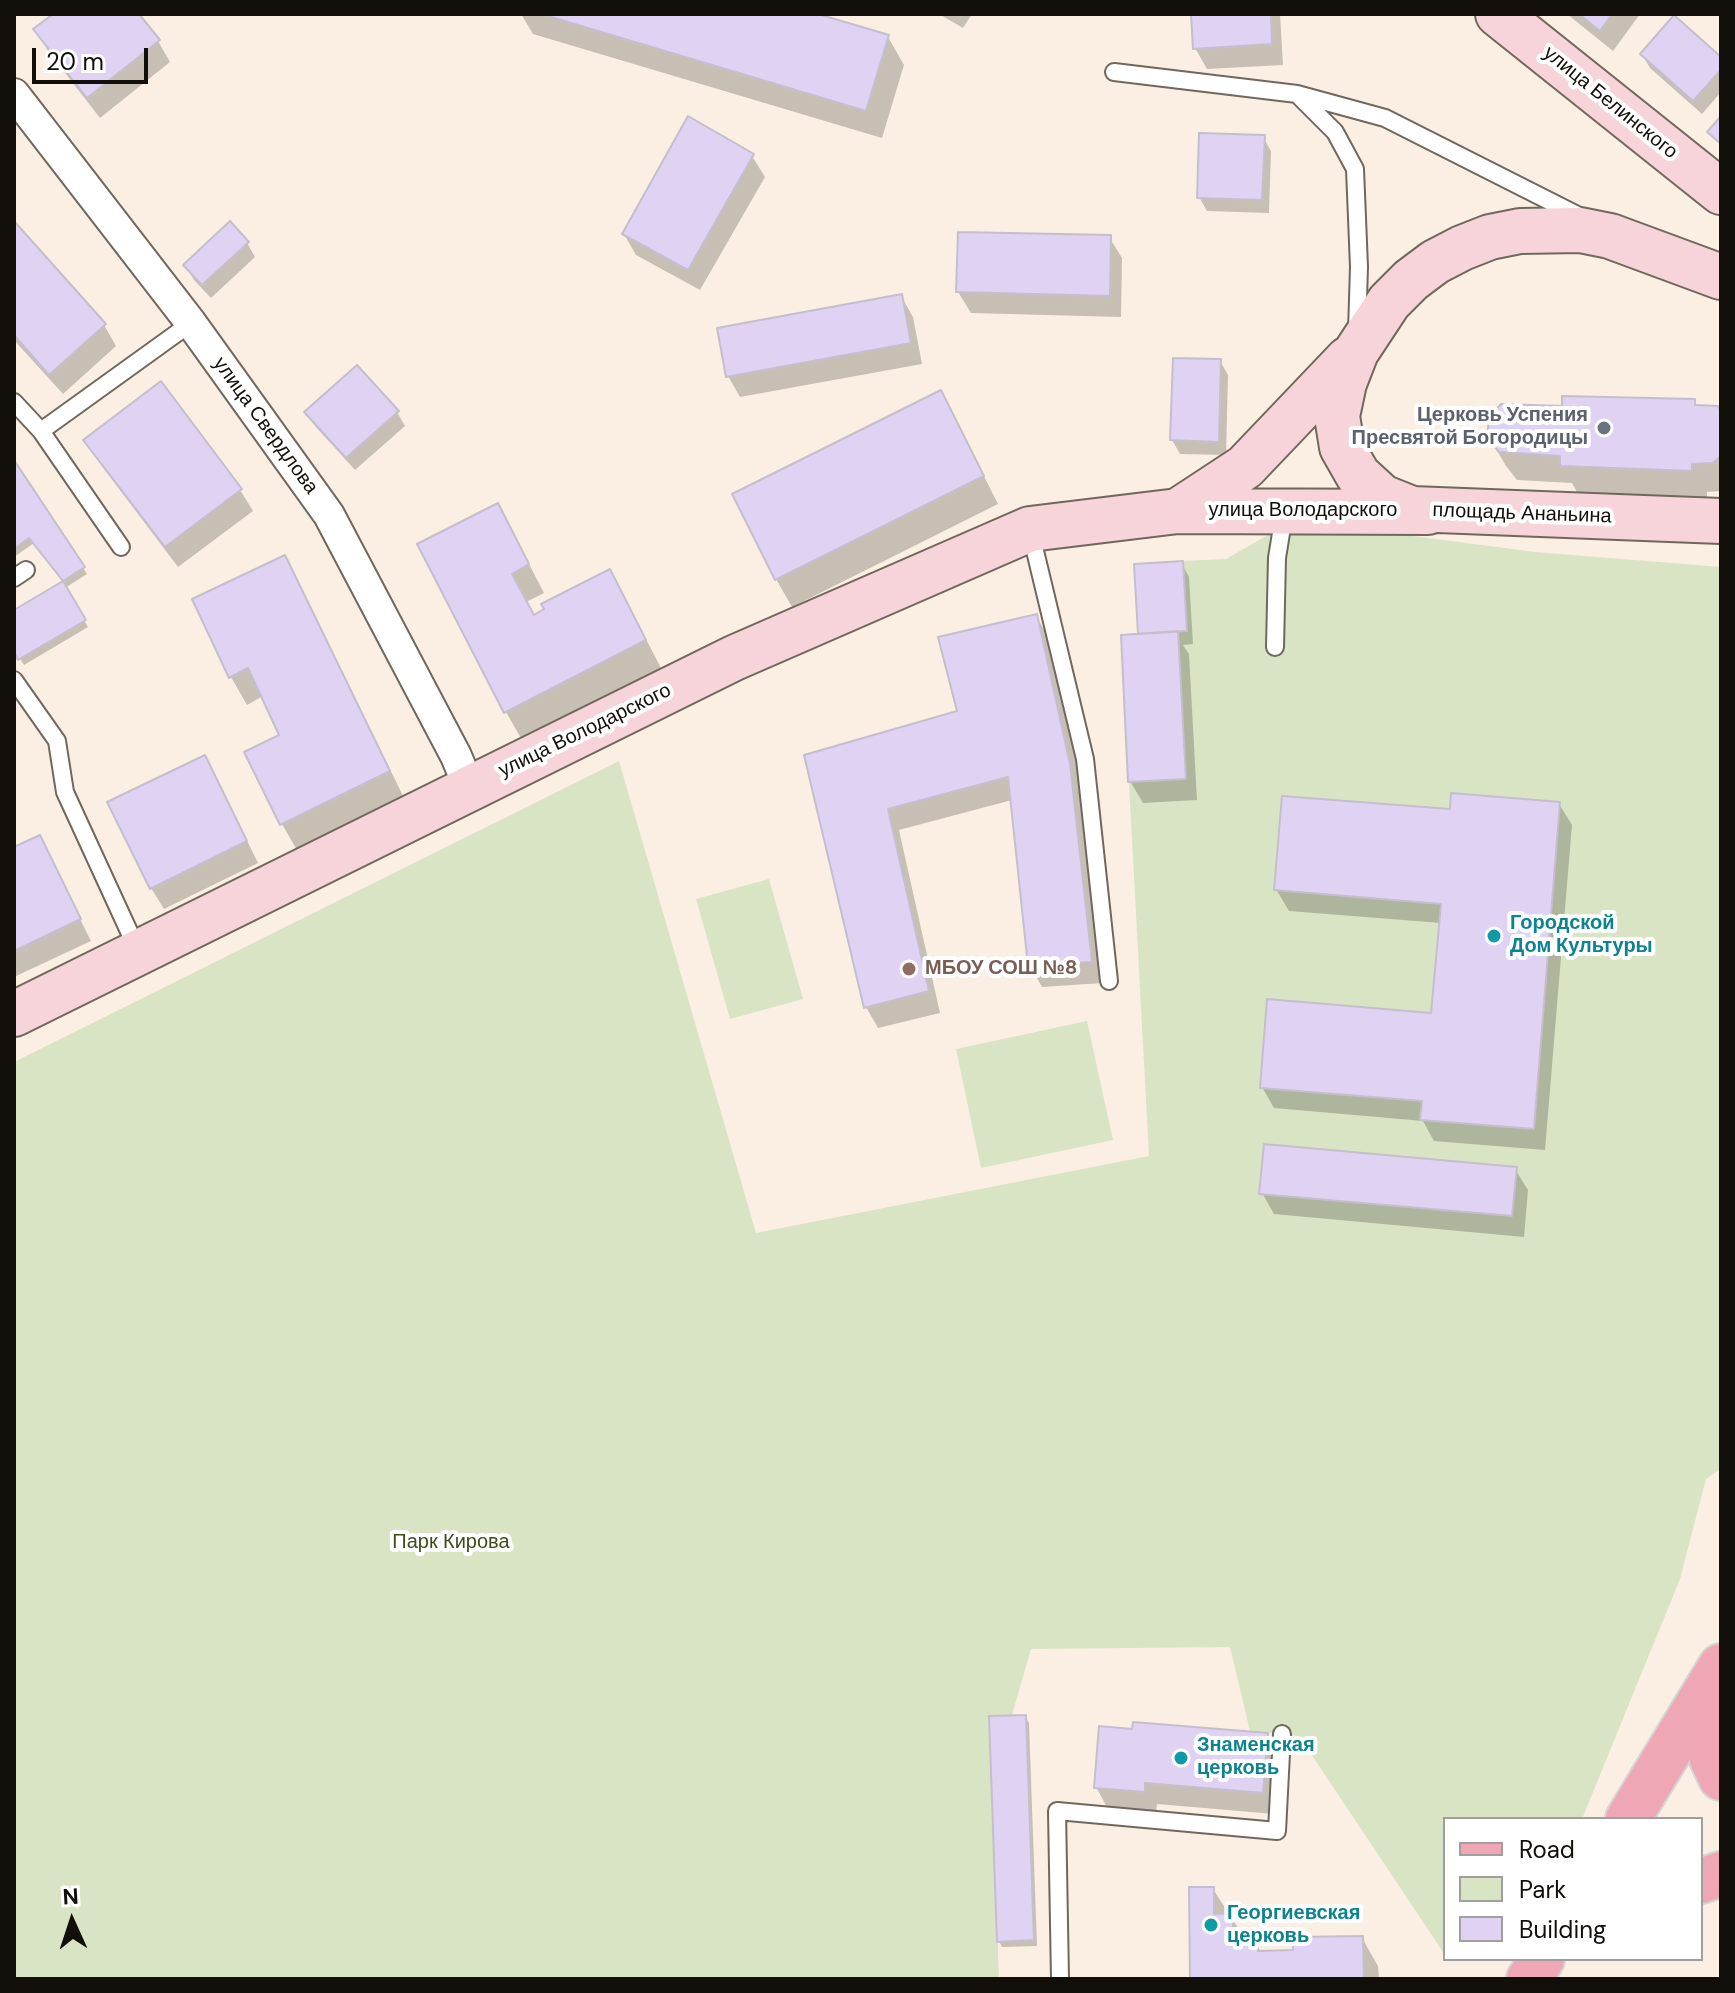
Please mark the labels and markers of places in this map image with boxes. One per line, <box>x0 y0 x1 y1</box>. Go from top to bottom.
place label: Церковь Успения Пресвятой Богородицы <box>1352 404 1588 451</box>
marker: Церковь Успения Пресвятой Богородицы <box>1595 419 1613 437</box>
place label: Городской Дом Культуры <box>1510 912 1653 959</box>
marker: Городской Дом Культуры <box>1485 927 1503 945</box>
place label: МБОУ СОШ №8 <box>925 957 1077 981</box>
marker: МБОУ СОШ №8 <box>900 960 918 978</box>
place label: Знаменская церковь <box>1197 1734 1315 1781</box>
marker: Знаменская церковь <box>1172 1749 1190 1767</box>
place label: Георгиевская церковь <box>1227 1902 1360 1949</box>
marker: Георгиевская церковь <box>1202 1916 1220 1934</box>

